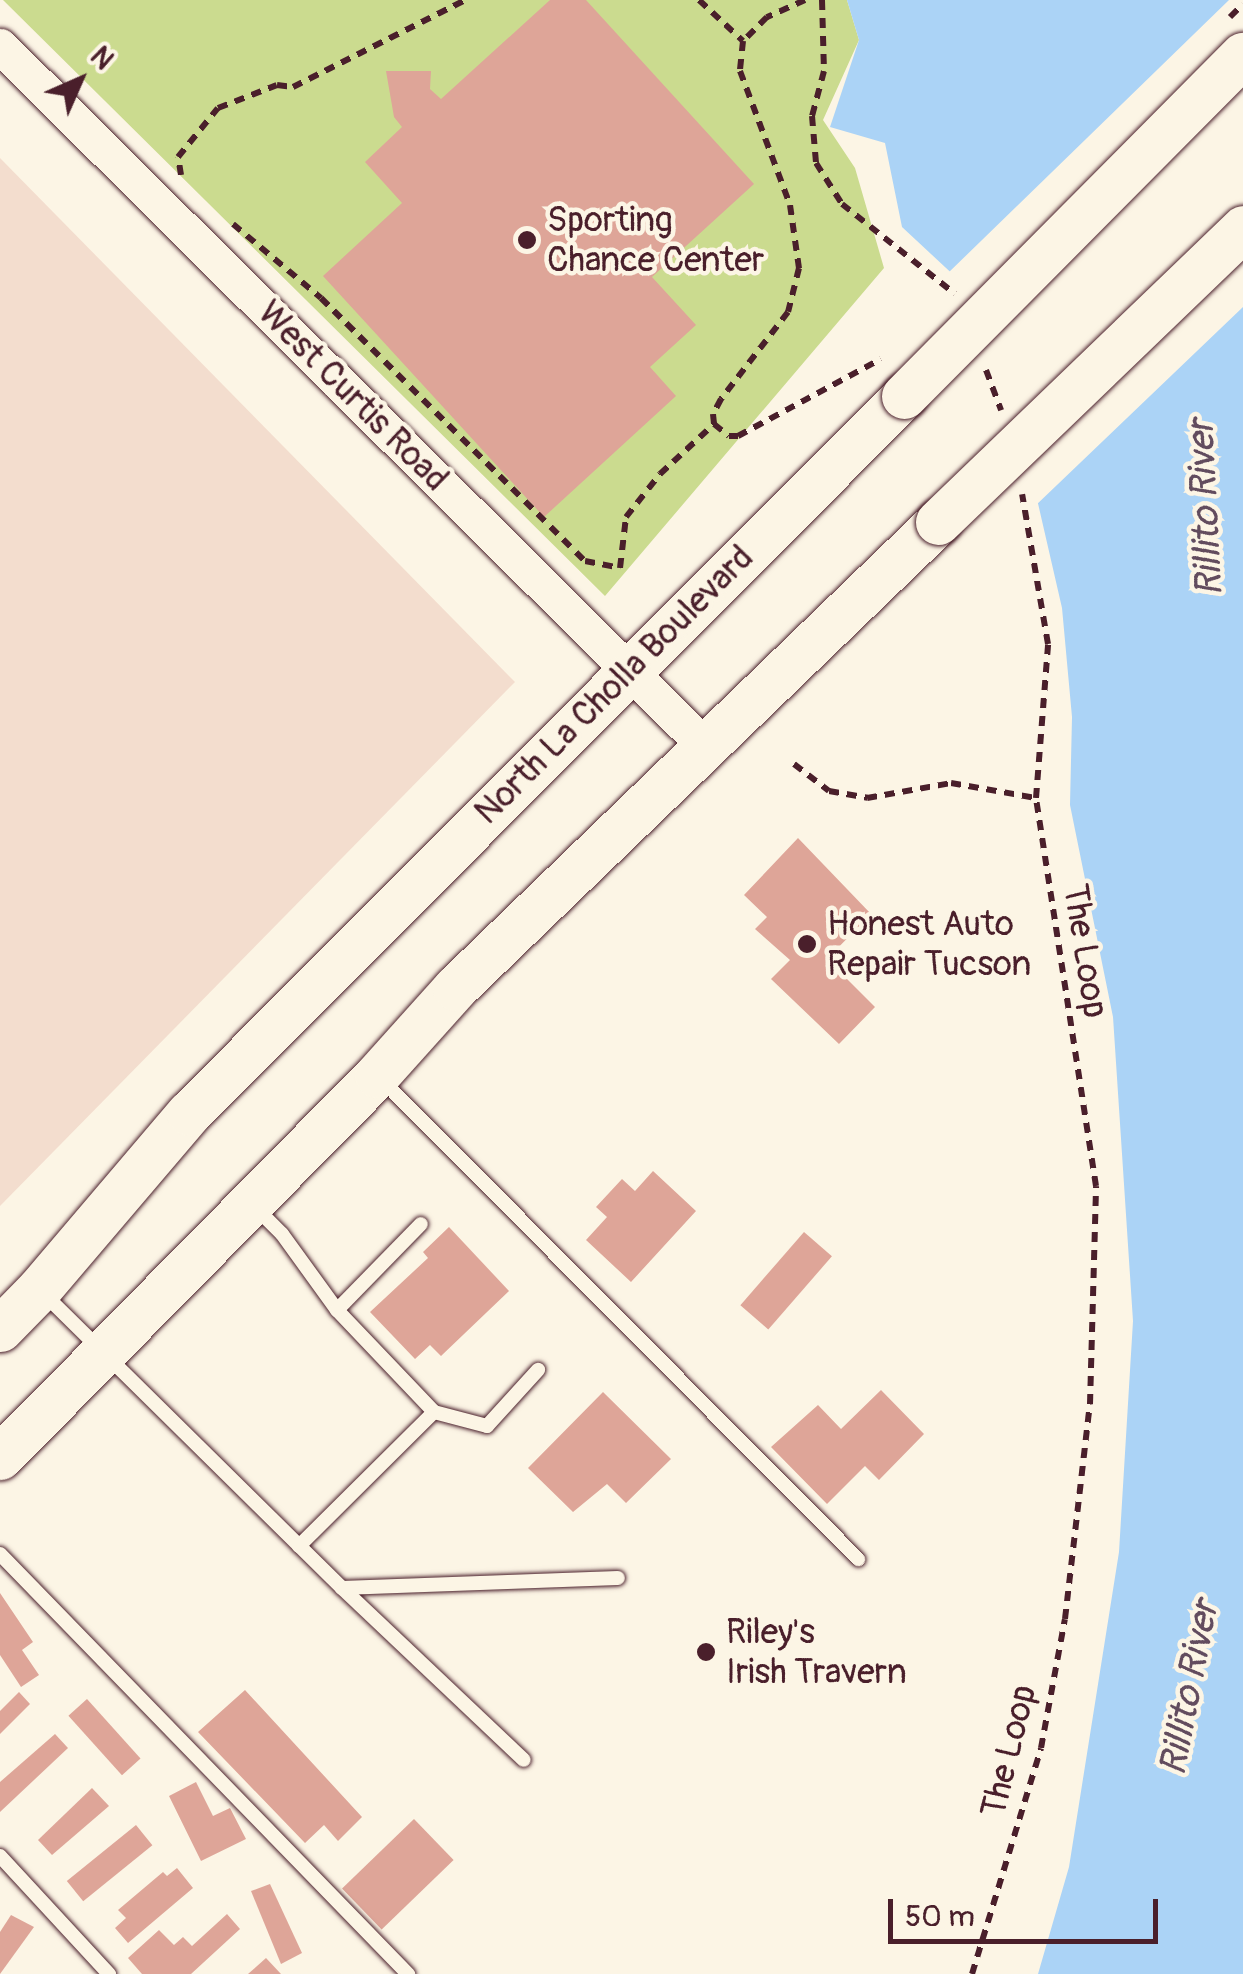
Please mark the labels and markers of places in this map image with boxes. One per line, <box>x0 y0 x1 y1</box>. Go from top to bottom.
place label: Sporting Chance Center <box>547 199 764 281</box>
marker: Sporting Chance Center <box>516 229 538 251</box>
place label: Honest Auto Repair Tucson <box>827 903 1031 985</box>
marker: Honest Auto Repair Tucson <box>796 933 818 955</box>
place label: Riley's Irish Travern <box>726 1611 907 1693</box>
marker: Riley's Irish Travern <box>695 1641 717 1663</box>

